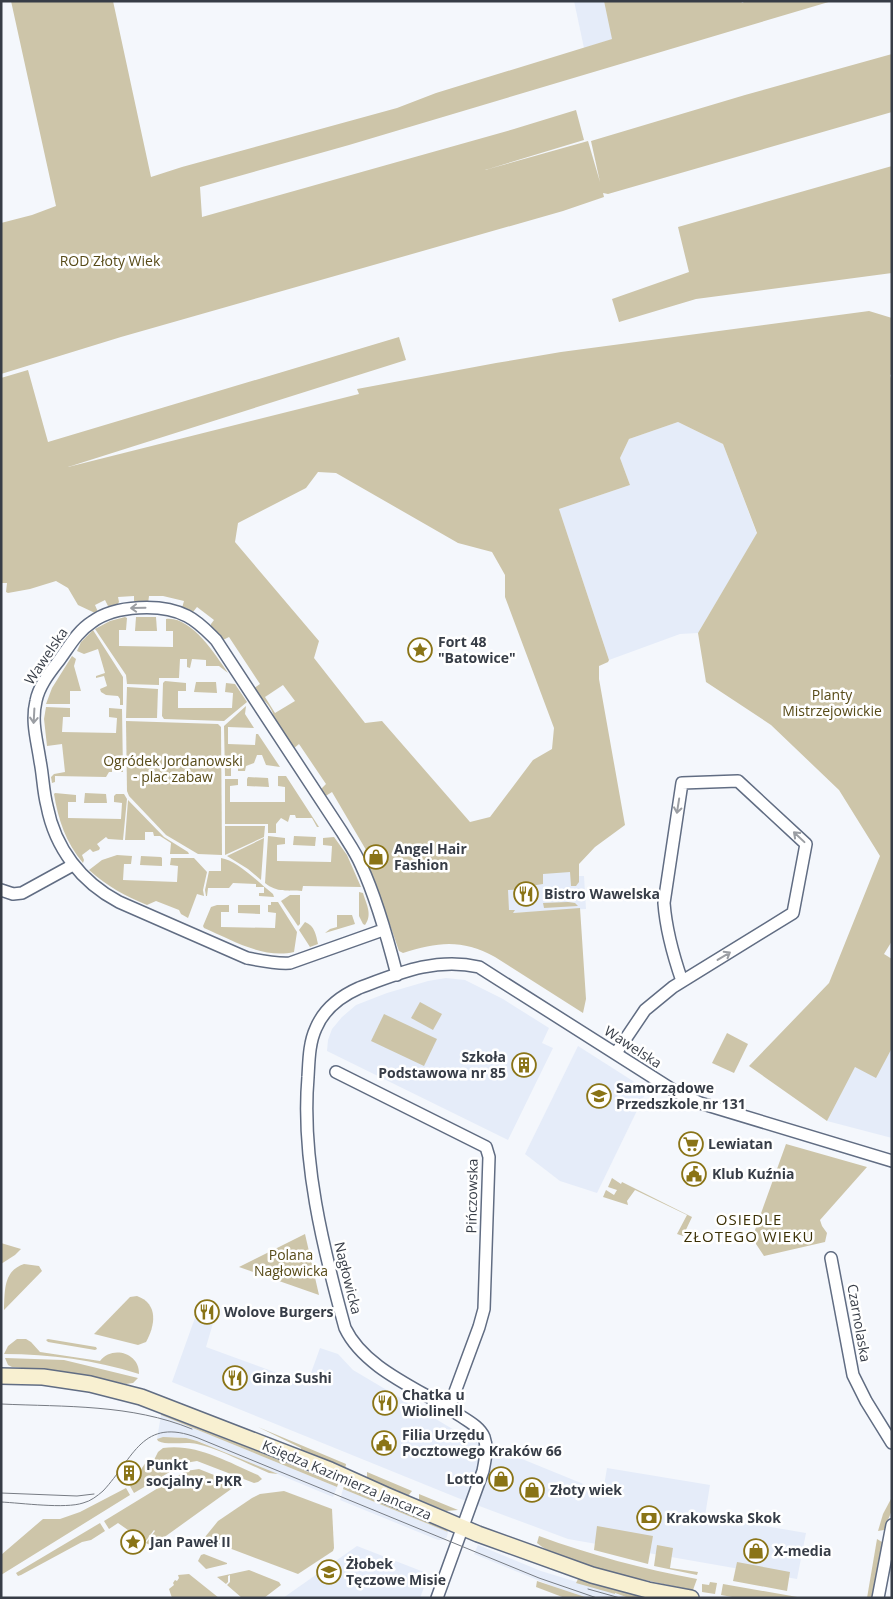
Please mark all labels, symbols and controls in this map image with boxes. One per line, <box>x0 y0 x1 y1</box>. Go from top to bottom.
park label: ROD Złoty Wiek <box>60 251 161 270</box>
one-way arrow <box>130 604 146 613</box>
street label: Wawelska <box>20 624 72 688</box>
place label: Fort 48 "Batowice" <box>438 632 516 667</box>
place icon: Fort 48 "Batowice" <box>407 637 433 663</box>
park label: Planty Mistrzejowickie <box>782 685 882 720</box>
one-way arrow <box>30 708 39 724</box>
park label: Ogródek Jordanowski - plac zabaw <box>103 751 243 786</box>
one-way arrow <box>673 798 683 814</box>
one-way arrow <box>792 831 805 843</box>
place label: Angel Hair Fashion <box>394 839 467 874</box>
shop icon: Angel Hair Fashion <box>363 844 389 870</box>
restaurant icon: Bistro Wawelska <box>513 881 539 907</box>
place label: Bistro Wawelska <box>544 884 660 903</box>
one-way arrow <box>716 951 730 961</box>
street label: Wawelska <box>601 1021 666 1072</box>
place label: Szkoła Podstawowa nr 85 <box>378 1047 506 1082</box>
building icon: Szkoła Podstawowa nr 85 <box>511 1052 537 1078</box>
place label: Samorządowe Przedszkole nr 131 <box>616 1078 746 1113</box>
school or university icon: Samorządowe Przedszkole nr 131 <box>586 1083 612 1109</box>
supermarket icon: Lewiatan <box>678 1131 704 1157</box>
place label: Lewiatan <box>708 1134 773 1153</box>
street label: Pińczowska <box>461 1158 482 1234</box>
public building icon: Klub Kuźnia <box>681 1161 707 1187</box>
place label: Klub Kuźnia <box>712 1164 795 1183</box>
district label: OSIEDLE ZŁOTEGO WIEKU <box>684 1209 814 1246</box>
street label: Nagłowicka <box>330 1240 367 1316</box>
park label: Polana Nagłowicka <box>254 1245 328 1280</box>
street label: Czarnolaska <box>843 1282 876 1363</box>
restaurant icon: Wolove Burgers <box>194 1299 220 1325</box>
place label: Wolove Burgers <box>224 1302 334 1321</box>
restaurant icon: Ginza Sushi <box>222 1365 248 1391</box>
place label: Ginza Sushi <box>252 1368 332 1387</box>
place label: Chatka u Wiolinell <box>402 1385 465 1420</box>
restaurant icon: Chatka u Wiolinell <box>372 1390 398 1416</box>
place label: Filia Urzędu Pocztowego Kraków 66 <box>402 1425 562 1460</box>
public building icon: Filia Urzędu Pocztowego Kraków 66 <box>371 1430 397 1456</box>
street label: Księdza Kazimierza Jancarza <box>260 1435 435 1524</box>
place label: Punkt socjalny - PKR <box>146 1455 243 1490</box>
building icon: Punkt socjalny - PKR <box>116 1460 142 1486</box>
shop icon: Lotto <box>488 1466 514 1492</box>
place label: Lotto <box>447 1469 484 1488</box>
shop icon: Złoty wiek <box>519 1477 545 1503</box>
place label: Złoty wiek <box>550 1480 622 1499</box>
bank icon: Krakowska Skok <box>636 1505 662 1531</box>
place label: Krakowska Skok <box>666 1508 781 1527</box>
place icon: Jan Paweł II <box>120 1529 146 1555</box>
place label: Jan Paweł II <box>148 1532 231 1551</box>
shop icon: X-media <box>743 1538 769 1564</box>
place label: X-media <box>774 1541 831 1560</box>
place label: Żłobek Tęczowe Misie <box>346 1554 446 1589</box>
school or university icon: Żłobek Tęczowe Misie <box>316 1559 342 1585</box>

